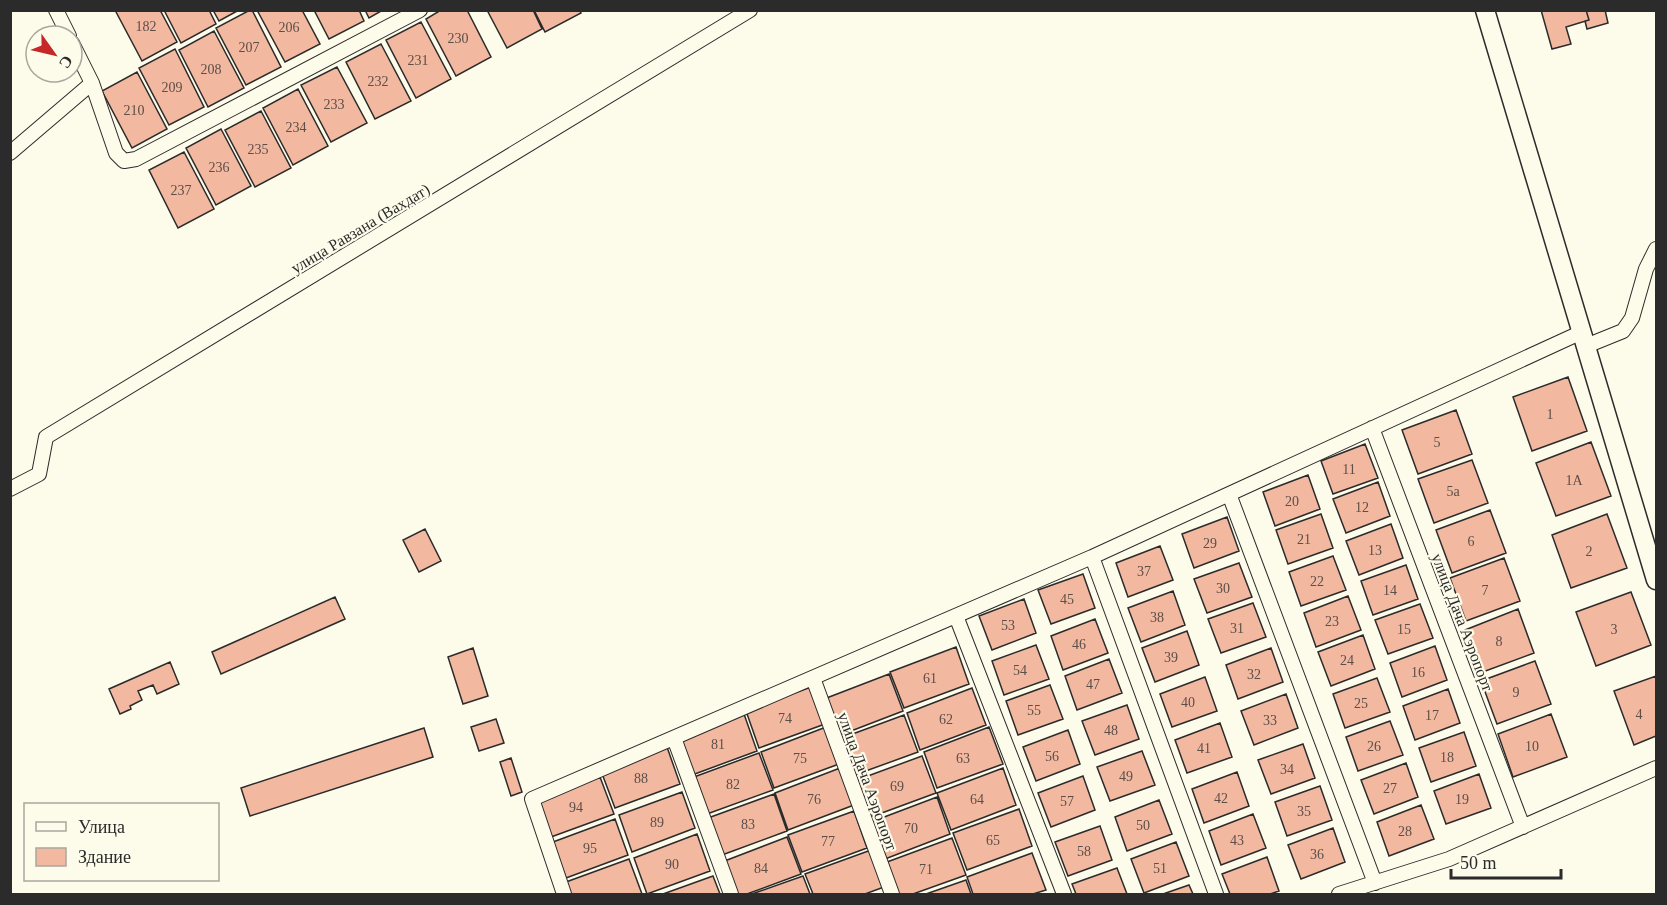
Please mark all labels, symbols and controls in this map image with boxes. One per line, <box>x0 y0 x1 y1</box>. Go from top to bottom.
house number: 182 <box>136 19 157 34</box>
house number: 206 <box>279 20 300 35</box>
north arrow <box>24 24 84 84</box>
house number: 230 <box>448 31 469 46</box>
house number: 207 <box>239 40 260 55</box>
text: С <box>56 53 76 72</box>
house number: 231 <box>408 53 429 68</box>
house number: 208 <box>201 62 222 77</box>
house number: 232 <box>368 74 389 89</box>
house number: 209 <box>162 80 183 95</box>
house number: 233 <box>324 97 345 112</box>
house number: 210 <box>124 103 145 118</box>
house number: 234 <box>286 120 307 135</box>
house number: 235 <box>248 142 269 157</box>
house number: 236 <box>209 160 230 175</box>
street label: улица Равзана (Вахдат) <box>288 180 433 277</box>
house number: 237 <box>171 183 192 198</box>
house number: 1 <box>1547 407 1554 422</box>
house number: 5 <box>1434 435 1441 450</box>
house number: 11 <box>1342 462 1356 477</box>
house number: 1А <box>1565 473 1583 488</box>
house number: 5а <box>1446 484 1460 499</box>
house number: 20 <box>1285 494 1299 509</box>
house number: 12 <box>1355 500 1369 515</box>
house number: 21 <box>1297 532 1311 547</box>
house number: 6 <box>1468 534 1475 549</box>
house number: 29 <box>1203 536 1217 551</box>
house number: 13 <box>1368 543 1382 558</box>
house number: 2 <box>1586 544 1593 559</box>
street label: улица Дача Аэропорт <box>1428 551 1497 694</box>
house number: 37 <box>1137 564 1151 579</box>
house number: 22 <box>1310 574 1324 589</box>
house number: 30 <box>1216 581 1230 596</box>
house number: 14 <box>1383 583 1397 598</box>
house number: 7 <box>1482 583 1489 598</box>
house number: 45 <box>1060 592 1074 607</box>
house number: 38 <box>1150 610 1164 625</box>
house number: 23 <box>1325 614 1339 629</box>
house number: 53 <box>1001 618 1015 633</box>
house number: 31 <box>1230 621 1244 636</box>
house number: 15 <box>1397 622 1411 637</box>
house number: 3 <box>1611 622 1618 637</box>
house number: 8 <box>1496 634 1503 649</box>
house number: 46 <box>1072 637 1086 652</box>
house number: 39 <box>1164 650 1178 665</box>
house number: 24 <box>1340 653 1354 668</box>
house number: 54 <box>1013 663 1027 678</box>
house number: 16 <box>1411 665 1425 680</box>
house number: 32 <box>1247 667 1261 682</box>
house number: 61 <box>923 671 937 686</box>
house number: 47 <box>1086 677 1100 692</box>
house number: 9 <box>1513 685 1520 700</box>
house number: 40 <box>1181 695 1195 710</box>
house number: 25 <box>1354 696 1368 711</box>
house number: 55 <box>1027 703 1041 718</box>
house number: 4 <box>1636 707 1643 722</box>
house number: 17 <box>1425 708 1439 723</box>
street label: улица Дача Аэропорт <box>834 710 900 853</box>
house number: 74 <box>778 711 792 726</box>
house number: 62 <box>939 712 953 727</box>
house number: 33 <box>1263 713 1277 728</box>
house number: 48 <box>1104 723 1118 738</box>
house number: 81 <box>711 737 725 752</box>
house number: 26 <box>1367 739 1381 754</box>
house number: 10 <box>1525 739 1539 754</box>
house number: 41 <box>1197 741 1211 756</box>
house number: 56 <box>1045 749 1059 764</box>
house number: 18 <box>1440 750 1454 765</box>
house number: 75 <box>793 751 807 766</box>
house number: 63 <box>956 751 970 766</box>
house number: 34 <box>1280 762 1294 777</box>
house number: 49 <box>1119 769 1133 784</box>
house number: 88 <box>634 771 648 786</box>
house number: 82 <box>726 777 740 792</box>
house number: 69 <box>890 779 904 794</box>
house number: 27 <box>1383 781 1397 796</box>
house number: 42 <box>1214 791 1228 806</box>
house number: 76 <box>807 792 821 807</box>
house number: 64 <box>970 792 984 807</box>
house number: 19 <box>1455 792 1469 807</box>
house number: 57 <box>1060 794 1074 809</box>
house number: 94 <box>569 800 583 815</box>
legend <box>24 803 219 881</box>
house number: 35 <box>1297 804 1311 819</box>
house number: 89 <box>650 815 664 830</box>
text: Улица <box>78 817 125 837</box>
house number: 83 <box>741 817 755 832</box>
house number: 50 <box>1136 818 1150 833</box>
house number: 70 <box>904 821 918 836</box>
house number: 28 <box>1398 824 1412 839</box>
house number: 65 <box>986 833 1000 848</box>
house number: 43 <box>1230 833 1244 848</box>
house number: 77 <box>821 834 835 849</box>
house number: 95 <box>583 841 597 856</box>
scale bar <box>1451 842 1560 880</box>
house number: 58 <box>1077 844 1091 859</box>
text: Здание <box>78 847 131 867</box>
house number: 36 <box>1310 847 1324 862</box>
text: 50 m <box>1460 853 1497 873</box>
house number: 90 <box>665 857 679 872</box>
house number: 84 <box>754 861 768 876</box>
house number: 51 <box>1153 861 1167 876</box>
house number: 71 <box>919 862 933 877</box>

